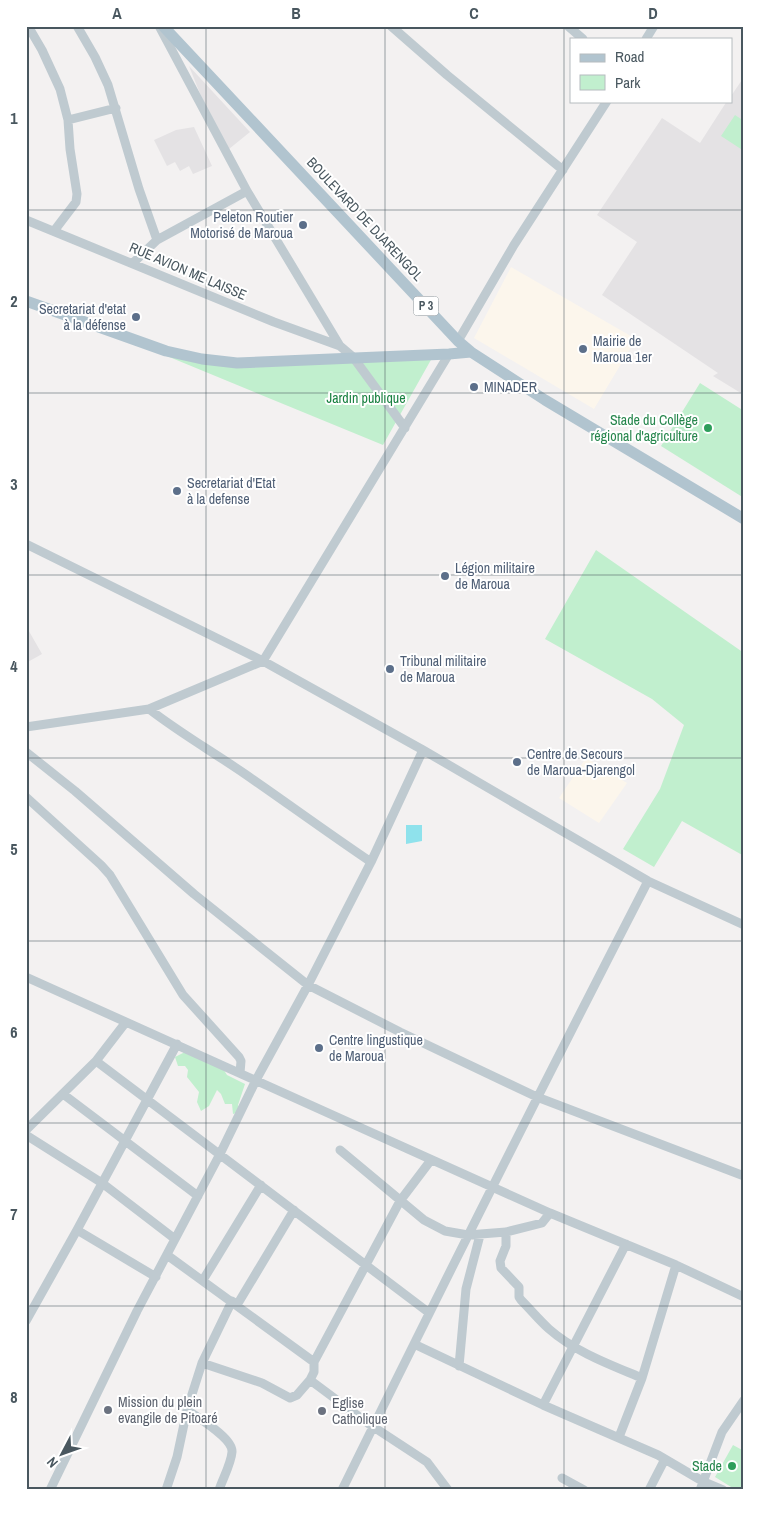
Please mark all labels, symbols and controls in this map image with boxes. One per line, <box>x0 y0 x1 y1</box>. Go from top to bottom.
text: A <box>112 2 122 24</box>
text: B <box>291 2 301 24</box>
text: C <box>469 2 479 24</box>
text: D <box>648 2 658 24</box>
legend <box>570 38 732 102</box>
text: Road <box>615 46 644 67</box>
text: Park <box>615 72 641 93</box>
text: 1 <box>10 107 18 129</box>
street label: BOULEVARD DE DJARENGOL <box>303 153 427 285</box>
place label: Peleton Routier Motorisé de Maroua <box>190 208 294 242</box>
marker: Peleton Routier Motorisé de Maroua <box>297 219 309 231</box>
street label: RUE AVION ME LAISSE <box>127 238 249 304</box>
text: 2 <box>10 290 18 312</box>
road number: P 3 <box>414 296 438 316</box>
place label: Secretariat d'etat à la défense <box>39 300 126 334</box>
marker: Secretariat d'etat à la défense <box>130 311 142 323</box>
place label: Mairie de Maroua 1er <box>593 332 652 366</box>
marker: Mairie de Maroua 1er <box>577 343 589 355</box>
place label: MINADER <box>484 378 537 396</box>
marker: MINADER <box>468 381 480 393</box>
park label: Jardin publique <box>326 389 406 407</box>
place label: Stade du Collège régional d'agriculture <box>591 411 698 445</box>
marker: Stade du Collège régional d'agriculture <box>702 422 714 434</box>
text: 3 <box>10 473 18 495</box>
place label: Secretariat d'Etat à la defense <box>187 474 275 508</box>
marker: Secretariat d'Etat à la defense <box>171 485 183 497</box>
place label: Légion militaire de Maroua <box>455 559 535 593</box>
marker: Légion militaire de Maroua <box>439 570 451 582</box>
place label: Tribunal militaire de Maroua <box>400 652 486 686</box>
text: 4 <box>10 655 18 677</box>
marker: Tribunal militaire de Maroua <box>384 663 396 675</box>
place label: Centre de Secours de Maroua-Djarengol <box>527 745 635 779</box>
marker: Centre de Secours de Maroua-Djarengol <box>511 756 523 768</box>
text: 5 <box>10 838 18 860</box>
text: 6 <box>10 1021 18 1043</box>
place label: Centre lingustique de Maroua <box>329 1031 423 1065</box>
marker: Centre lingustique de Maroua <box>313 1042 325 1054</box>
text: 7 <box>10 1203 18 1225</box>
text: 8 <box>10 1386 18 1408</box>
place label: Mission du plein evangile de Pitoaré <box>118 1393 218 1427</box>
place label: Eglise Catholique <box>332 1394 388 1428</box>
marker: Mission du plein evangile de Pitoaré <box>102 1404 114 1416</box>
marker: Eglise Catholique <box>316 1405 328 1417</box>
north arrow <box>38 1428 88 1478</box>
text: N <box>43 1453 62 1472</box>
place label: Stade <box>692 1457 722 1475</box>
marker: Stade <box>726 1460 738 1472</box>

